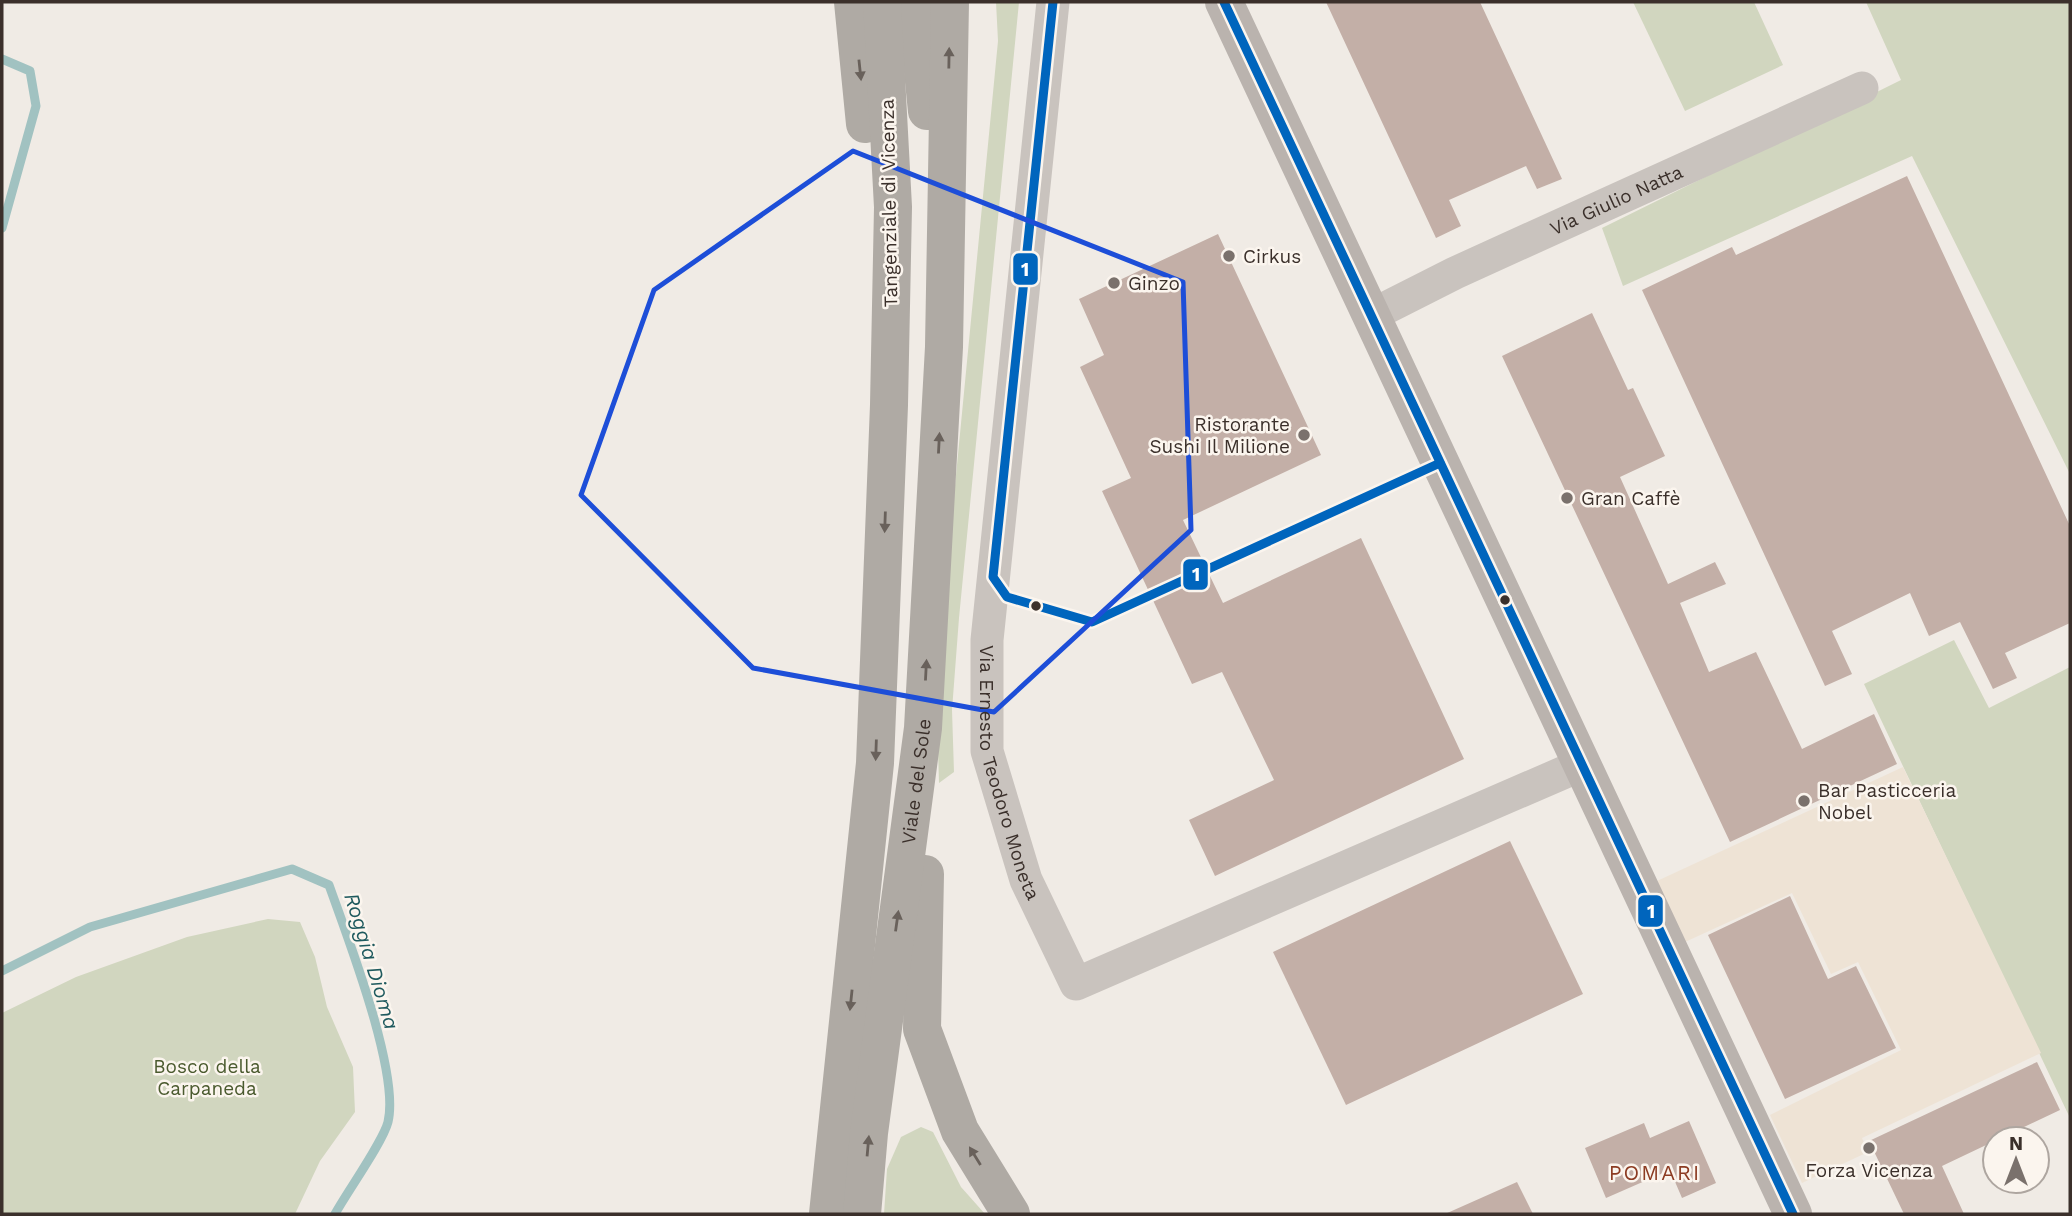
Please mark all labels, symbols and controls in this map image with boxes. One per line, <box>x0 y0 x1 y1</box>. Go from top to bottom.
one-way arrow <box>943 47 954 69</box>
one-way arrow <box>855 59 866 81</box>
street label: Tangenziale di Vicenza <box>876 98 902 307</box>
street label: Via Giulio Natta <box>1546 160 1686 240</box>
place label: Cirkus <box>1243 245 1301 268</box>
marker: Cirkus <box>1221 248 1237 264</box>
line badge: 1 <box>1012 252 1039 286</box>
text: 1 <box>1021 258 1029 281</box>
place label: Ginzo <box>1128 272 1180 295</box>
marker: Ginzo <box>1106 275 1122 291</box>
place label: Ristorante Sushi Il Milione <box>1149 413 1290 458</box>
marker: Ristorante Sushi Il Milione <box>1296 427 1312 443</box>
one-way arrow <box>933 432 944 454</box>
place label: Gran Caffè <box>1581 487 1681 510</box>
marker: Gran Caffè <box>1559 490 1575 506</box>
one-way arrow <box>879 511 890 533</box>
line badge: 1 <box>1182 558 1209 591</box>
text: 1 <box>1192 563 1200 586</box>
unlabelled marker <box>1498 593 1512 607</box>
unlabelled marker <box>1029 599 1043 613</box>
street label: Via Ernesto Teodoro Moneta <box>976 645 1045 904</box>
one-way arrow <box>921 659 932 681</box>
street label: Viale del Sole <box>896 718 935 846</box>
one-way arrow <box>870 739 881 761</box>
place label: Bar Pasticceria Nobel <box>1818 779 1956 824</box>
marker: Bar Pasticceria Nobel <box>1796 793 1812 809</box>
water label: Roggia Dioma <box>339 890 405 1032</box>
line badge: 1 <box>1637 894 1664 928</box>
text: 1 <box>1647 900 1655 923</box>
one-way arrow <box>892 910 903 932</box>
one-way arrow <box>845 989 856 1011</box>
park label: Bosco della Carpaneda <box>153 1055 261 1100</box>
north arrow <box>1981 1125 2051 1195</box>
text: N <box>2009 1132 2023 1155</box>
one-way arrow <box>863 1135 874 1157</box>
marker: Forza Vicenza <box>1861 1140 1877 1156</box>
one-way arrow <box>969 1147 982 1166</box>
place label: Forza Vicenza <box>1805 1159 1933 1182</box>
district label: POMARI <box>1609 1160 1701 1185</box>

